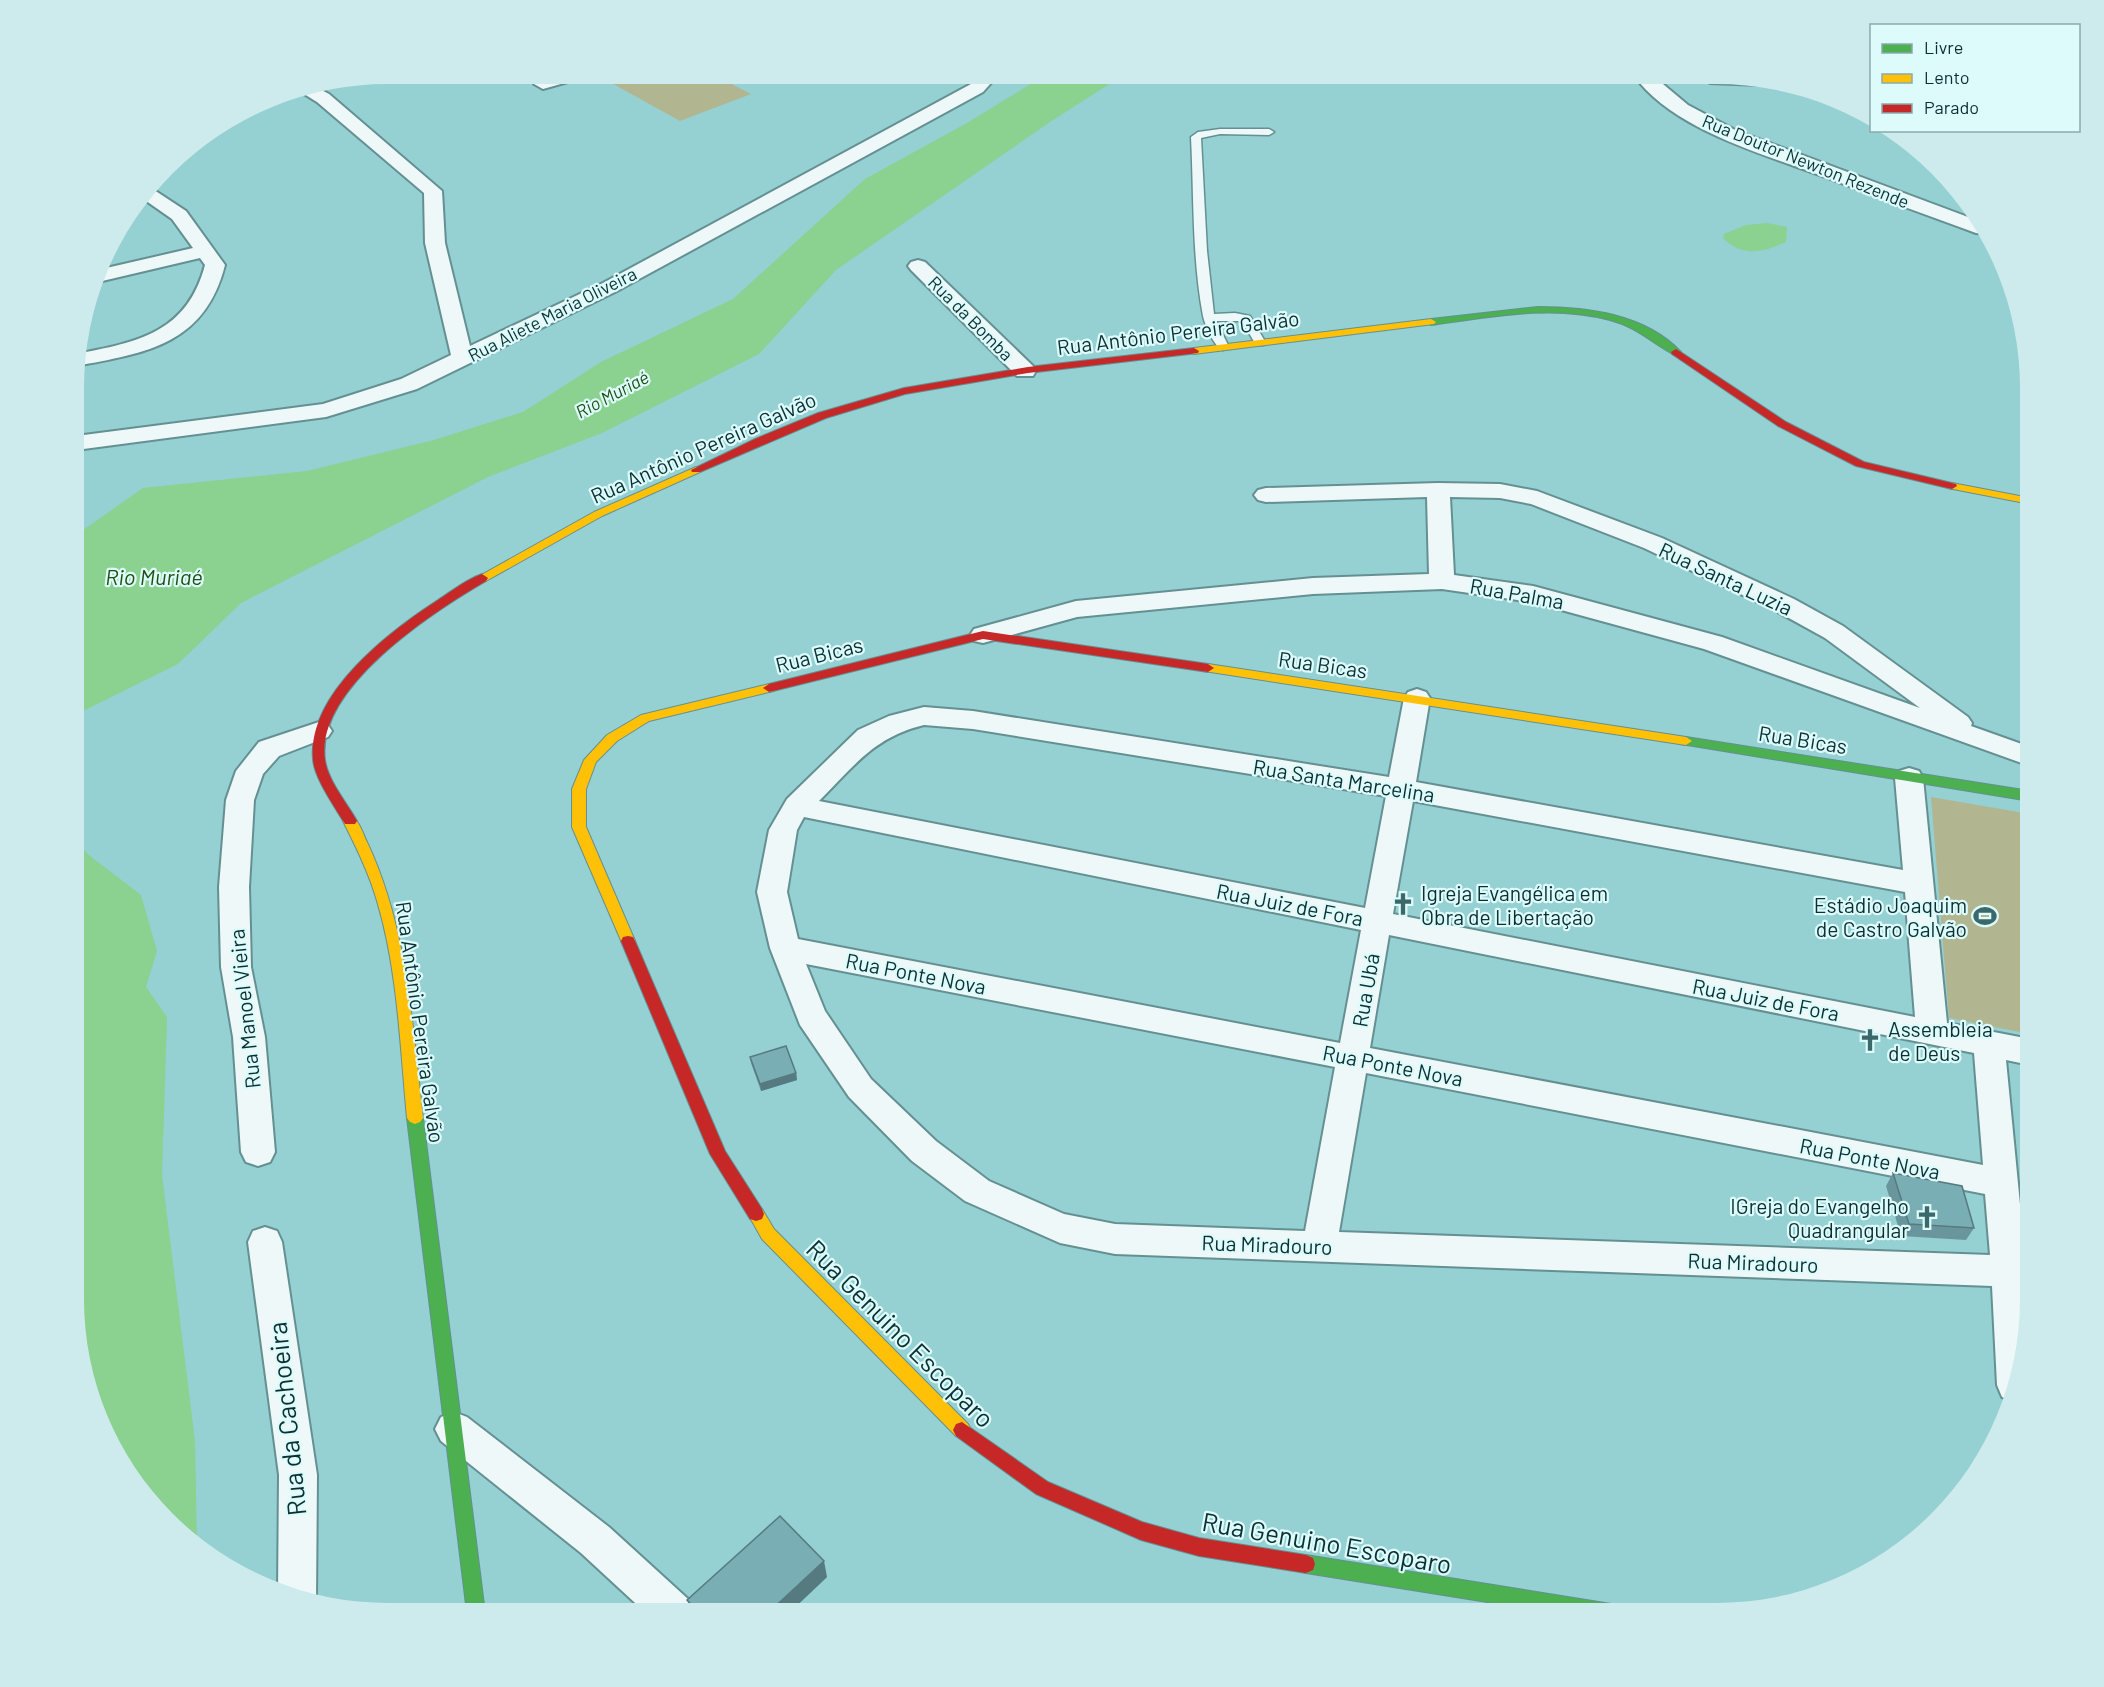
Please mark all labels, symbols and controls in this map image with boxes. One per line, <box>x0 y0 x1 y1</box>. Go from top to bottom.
legend <box>1870 24 2080 132</box>
text: Livre <box>1924 36 1963 58</box>
text: Lento <box>1924 66 1970 88</box>
text: Parado <box>1924 96 1979 118</box>
street label: Rua Doutor Newton Rezende <box>1699 109 1913 213</box>
street label: Rua Aliete Maria Oliveira <box>464 262 640 366</box>
street label: Rua da Bomba <box>924 271 1018 365</box>
street label: Rua Antônio Pereira Galvão <box>1055 305 1301 359</box>
water label: Rio Muriaé <box>572 366 652 422</box>
street label: Rua Antônio Pereira Galvão <box>586 386 820 508</box>
street label: Rua Santa Luzia <box>1655 536 1797 620</box>
water label: Rio Muriaé <box>105 563 203 589</box>
street label: Rua Palma <box>1468 572 1566 614</box>
street label: Rua Bicas <box>773 631 865 677</box>
street label: Rua Bicas <box>1277 645 1369 683</box>
street label: Rua Bicas <box>1757 720 1849 758</box>
street label: Rua Santa Marcelina <box>1251 753 1437 807</box>
street label: Rua Juiz de Fora <box>1214 878 1366 930</box>
place label: Igreja Evangélica em Obra de Libertação <box>1421 880 1608 929</box>
church icon: Igreja Evangélica em Obra de Libertação <box>1390 891 1416 917</box>
place label: Estádio Joaquim de Castro Galvão <box>1814 892 1967 941</box>
street label: Rua Antônio Pereira Galvão <box>392 899 450 1145</box>
sports icon: Estádio Joaquim de Castro Galvão <box>1972 903 1998 929</box>
street label: Rua Manoel Vieira <box>223 928 265 1090</box>
street label: Rua Ponte Nova <box>844 947 988 999</box>
street label: Rua Ubá <box>1346 951 1384 1029</box>
street label: Rua Juiz de Fora <box>1690 973 1842 1025</box>
place label: Assembleia de Deus <box>1888 1016 1993 1065</box>
church icon: Assembleia de Deus <box>1857 1027 1883 1053</box>
street label: Rua Ponte Nova <box>1321 1039 1465 1091</box>
street label: Rua Ponte Nova <box>1798 1132 1942 1184</box>
place label: IGreja do Evangelho Quadrangular <box>1730 1193 1909 1242</box>
church icon: IGreja do Evangelho Quadrangular <box>1914 1204 1940 1230</box>
street label: Rua Miradouro <box>1201 1229 1333 1259</box>
street label: Rua Genuino Escoparo <box>801 1233 1001 1433</box>
street label: Rua Miradouro <box>1687 1247 1819 1277</box>
street label: Rua da Cachoeira <box>260 1321 312 1517</box>
street label: Rua Genuino Escoparo <box>1200 1505 1454 1579</box>

